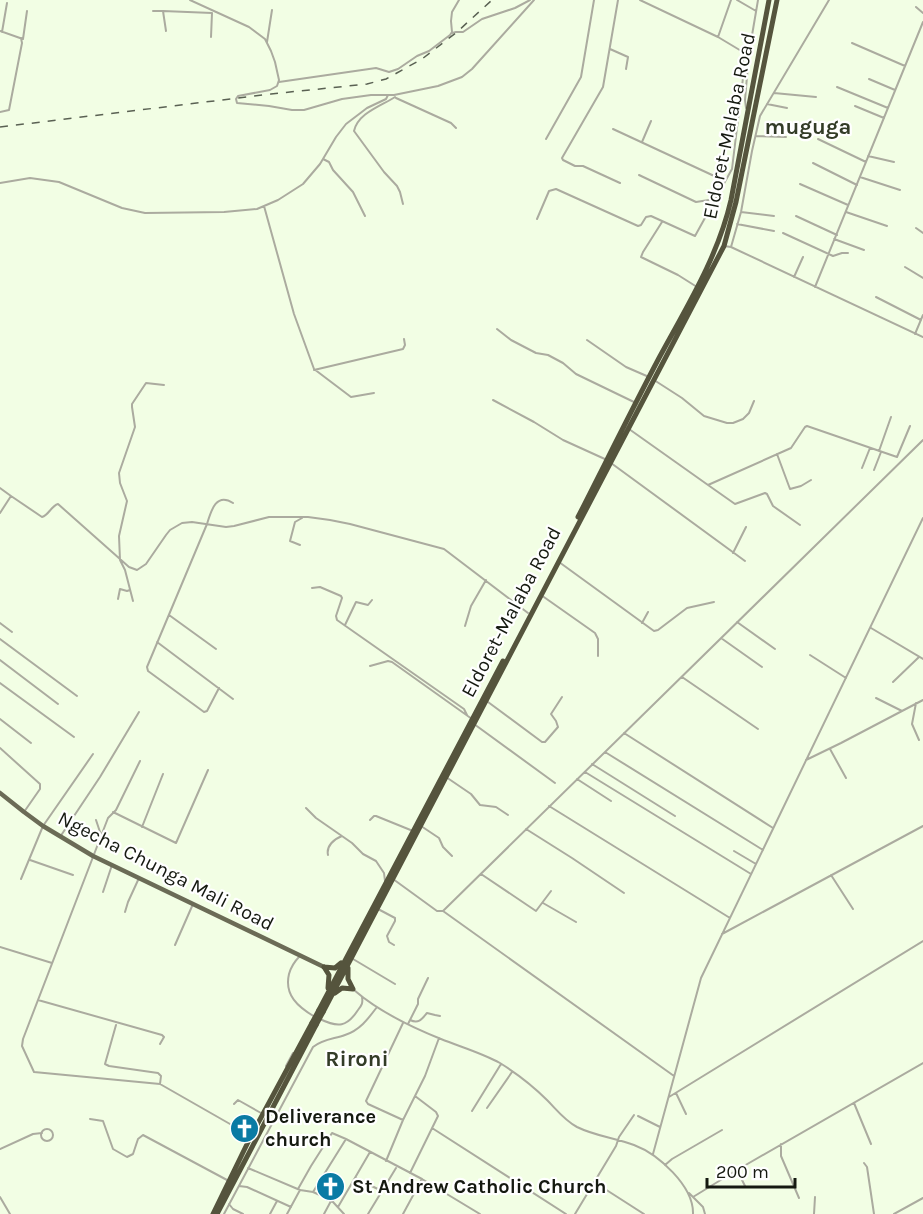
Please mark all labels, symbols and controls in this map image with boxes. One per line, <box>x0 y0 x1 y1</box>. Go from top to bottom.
street label: Eldoret-Malaba Road <box>698 31 760 221</box>
district label: muguga <box>765 114 851 140</box>
street label: Eldoret-Malaba Road <box>456 523 566 701</box>
street label: Ngecha Chunga Mali Road <box>54 806 278 936</box>
district label: Rironi <box>325 1046 389 1072</box>
place label: Deliverance church <box>265 1105 376 1151</box>
church icon: Deliverance church <box>228 1112 260 1144</box>
scale bar <box>707 1151 796 1189</box>
text: 200 m <box>716 1161 769 1183</box>
church icon: St Andrew Catholic Church <box>315 1170 347 1202</box>
place label: St Andrew Catholic Church <box>352 1175 607 1198</box>

